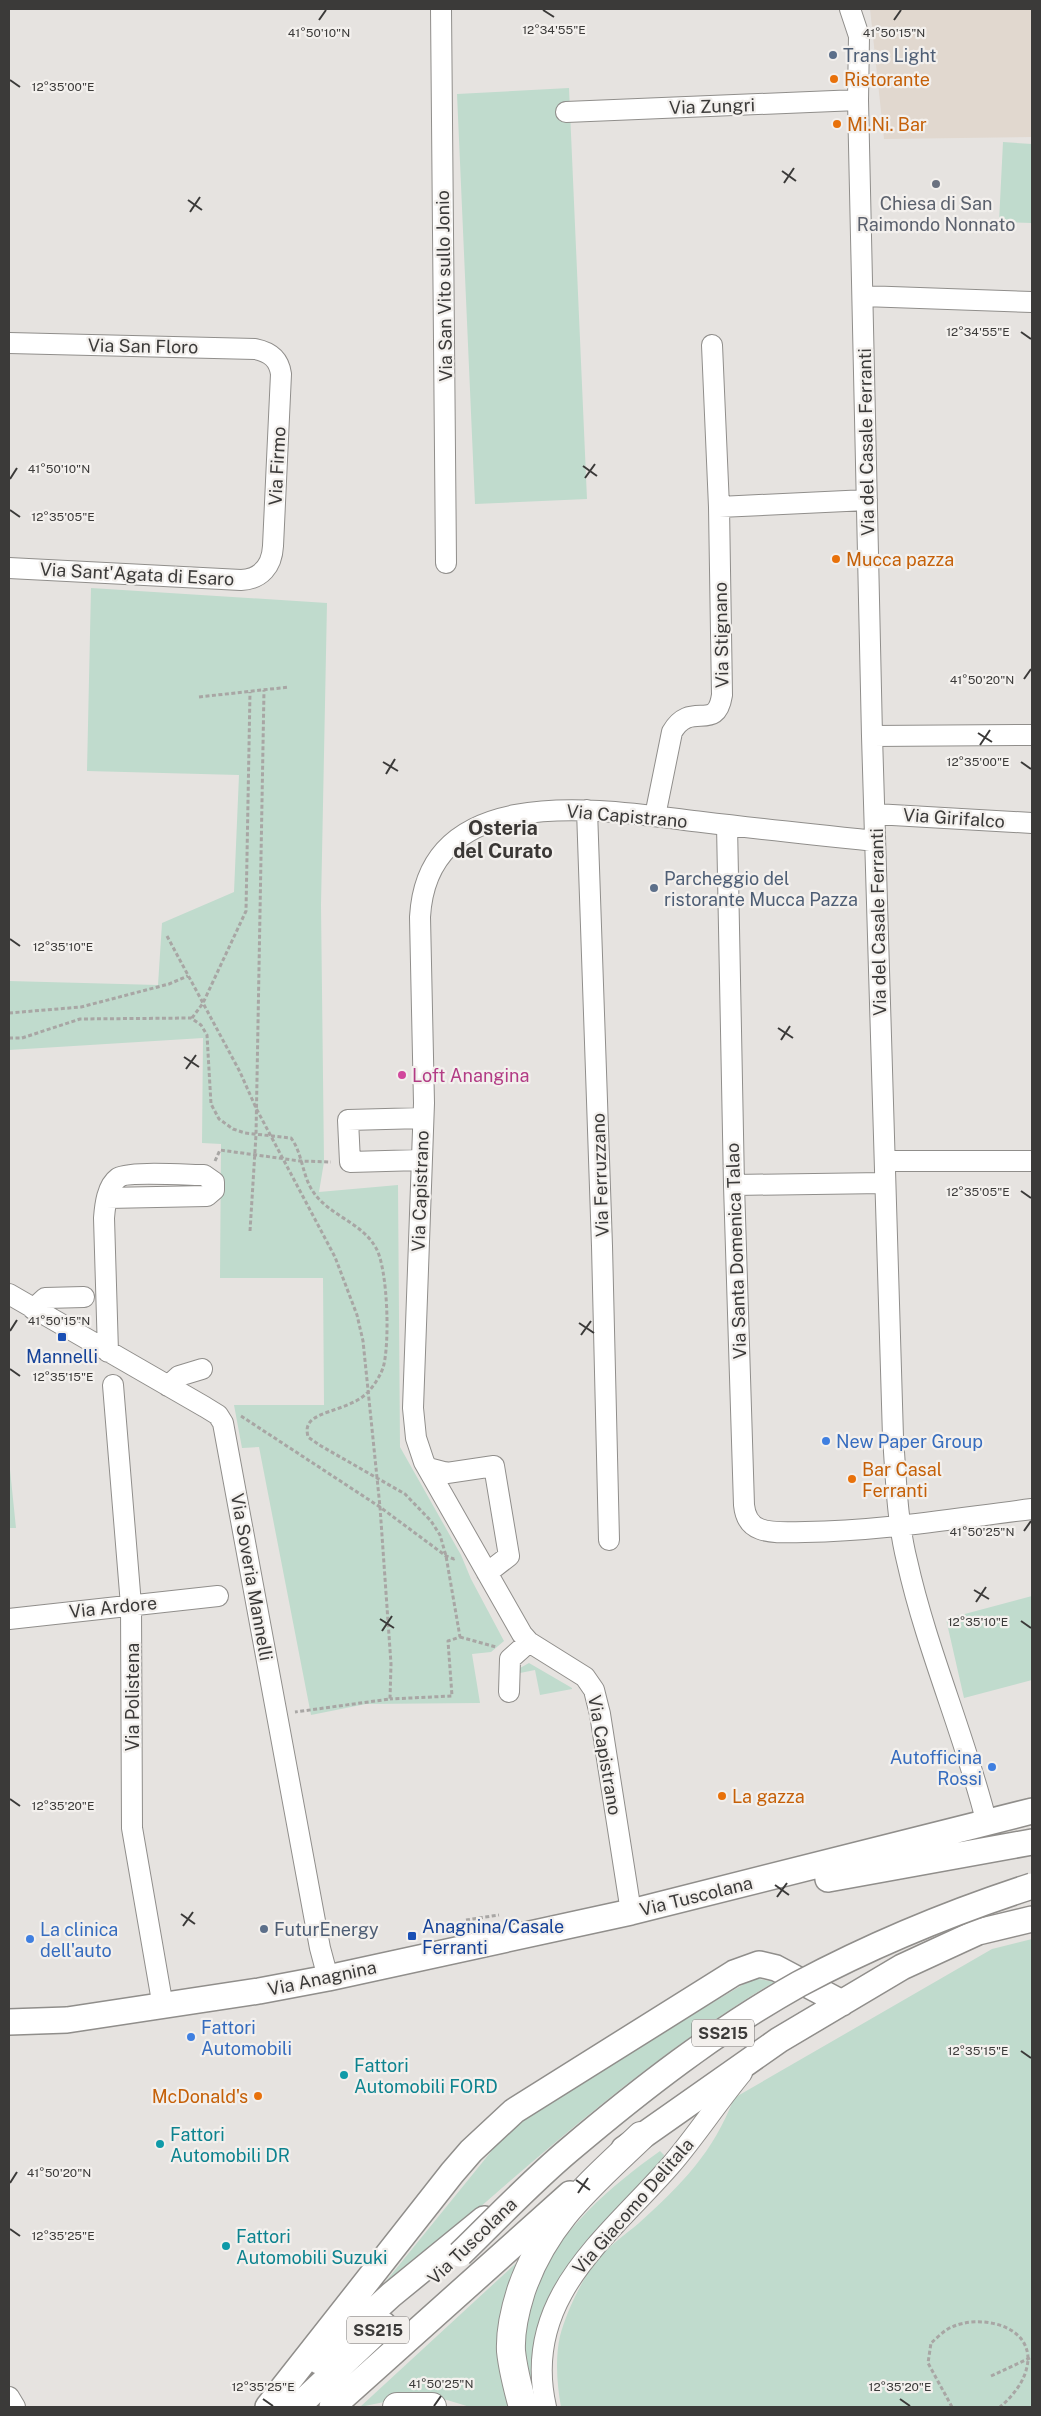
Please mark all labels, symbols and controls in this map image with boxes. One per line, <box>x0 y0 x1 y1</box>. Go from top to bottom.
text: 12°34'55"E <box>522 23 586 37</box>
text: 41°50'10"N <box>288 26 350 40</box>
text: 41°50'15"N <box>863 26 925 40</box>
place label: Trans Light <box>843 45 937 66</box>
marker: Trans Light <box>827 49 839 61</box>
place label: Ristorante <box>844 69 930 90</box>
marker: Ristorante <box>828 73 840 85</box>
text: 12°35'00"E <box>32 80 94 94</box>
street label: Via Zungri <box>669 94 755 118</box>
place label: Mi.Ni. Bar <box>847 114 927 135</box>
marker: Mi.Ni. Bar <box>831 118 843 130</box>
marker: Chiesa di San Raimondo Nonnato <box>930 178 942 190</box>
street label: Via San Vito sullo Jonio <box>432 190 456 382</box>
place label: Chiesa di San Raimondo Nonnato <box>857 193 1015 235</box>
text: 12°34'55"E <box>946 325 1010 339</box>
street label: Via San Floro <box>88 335 198 357</box>
street label: Via del Casale Ferranti <box>854 348 878 536</box>
street label: Via Firmo <box>264 426 290 506</box>
text: 41°50'10"N <box>28 462 90 476</box>
text: 12°35'05"E <box>31 510 95 524</box>
place label: Mucca pazza <box>846 549 954 570</box>
marker: Mucca pazza <box>830 553 842 565</box>
street label: Via Sant'Agata di Esaro <box>39 558 235 590</box>
street label: Via Stignano <box>710 582 732 688</box>
text: 41°50'20"N <box>950 673 1014 687</box>
text: 12°35'00"E <box>947 755 1009 769</box>
street label: Via Capistrano <box>566 800 688 832</box>
street label: Via Girifalco <box>902 804 1006 832</box>
district label: Osteria del Curato <box>453 816 553 863</box>
street label: Via del Casale Ferranti <box>866 828 890 1016</box>
place label: Parcheggio del ristorante Mucca Pazza <box>664 868 858 910</box>
marker: Parcheggio del ristorante Mucca Pazza <box>648 882 660 894</box>
text: 12°35'10"E <box>33 940 93 954</box>
place label: Loft Anangina <box>412 1065 529 1086</box>
marker: Loft Anangina <box>396 1069 408 1081</box>
street label: Via Ferruzzano <box>587 1113 613 1237</box>
street label: Via Capistrano <box>407 1130 433 1252</box>
street label: Via Santa Domenica Talao <box>722 1142 750 1360</box>
text: 12°35'05"E <box>946 1185 1010 1199</box>
text: 41°50'15"N <box>28 1314 90 1328</box>
marker: Mannelli <box>56 1331 68 1343</box>
place label: Mannelli <box>26 1346 98 1367</box>
text: 12°35'15"E <box>33 1370 93 1384</box>
place label: New Paper Group <box>836 1431 983 1452</box>
marker: New Paper Group <box>820 1435 832 1447</box>
place label: Bar Casal Ferranti <box>862 1459 942 1501</box>
marker: Bar Casal Ferranti <box>846 1473 858 1485</box>
street label: Via Soveria Mannelli <box>227 1492 277 1662</box>
text: 41°50'25"N <box>950 1525 1014 1539</box>
street label: Via Ardore <box>68 1592 158 1622</box>
text: 12°35'10"E <box>948 1615 1008 1629</box>
street label: Via Polistena <box>122 1643 143 1751</box>
street label: Via Capistrano <box>584 1693 626 1817</box>
place label: Autofficina Rossi <box>890 1747 982 1789</box>
marker: Autofficina Rossi <box>986 1761 998 1773</box>
place label: La gazza <box>732 1786 805 1807</box>
marker: La gazza <box>716 1790 728 1802</box>
text: 12°35'20"E <box>32 1799 94 1813</box>
street label: Via Tuscolana <box>637 1872 755 1920</box>
place label: Anagnina/Casale Ferranti <box>422 1916 564 1958</box>
place label: La clinica dell'auto <box>40 1919 118 1961</box>
place label: FuturEnergy <box>274 1919 379 1940</box>
marker: FuturEnergy <box>258 1923 270 1935</box>
marker: Anagnina/Casale Ferranti <box>406 1930 418 1942</box>
marker: La clinica dell'auto <box>24 1933 36 1945</box>
street label: Via Anagnina <box>266 1956 378 2000</box>
place label: Fattori Automobili <box>201 2017 292 2059</box>
road number: SS215 <box>692 2020 754 2046</box>
marker: Fattori Automobili <box>185 2031 197 2043</box>
text: 12°35'15"E <box>948 2044 1008 2058</box>
place label: Fattori Automobili FORD <box>354 2055 498 2097</box>
marker: Fattori Automobili FORD <box>338 2069 350 2081</box>
place label: McDonald's <box>152 2086 248 2107</box>
marker: McDonald's <box>252 2090 264 2102</box>
place label: Fattori Automobili DR <box>170 2124 290 2166</box>
street label: Via Giacomo Delitala <box>568 2134 698 2278</box>
marker: Fattori Automobili DR <box>154 2138 166 2150</box>
text: 41°50'20"N <box>27 2166 91 2180</box>
street label: Via Tuscolana <box>423 2193 521 2289</box>
place label: Fattori Automobili Suzuki <box>236 2226 388 2268</box>
text: 12°35'25"E <box>31 2229 95 2243</box>
marker: Fattori Automobili Suzuki <box>220 2240 232 2252</box>
road number: SS215 <box>347 2316 409 2344</box>
text: 41°50'25"N <box>409 2377 473 2391</box>
text: 12°35'25"E <box>231 2380 295 2394</box>
text: 12°35'20"E <box>869 2380 931 2394</box>

